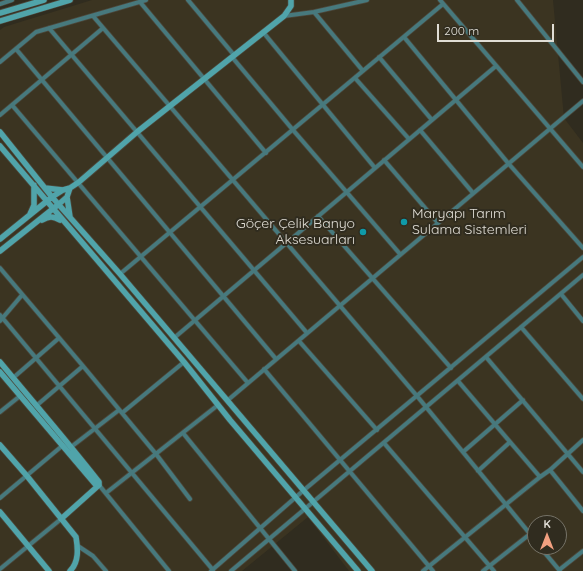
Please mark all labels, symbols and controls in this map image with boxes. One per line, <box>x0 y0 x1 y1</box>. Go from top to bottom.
scale bar <box>439 16 556 42</box>
text: 200 m <box>444 23 479 38</box>
place label: Maryapı Tarım Sulama Sistemleri <box>412 206 527 238</box>
place label: Göçer Çelik Banyo Aksesuarları <box>236 216 355 248</box>
marker: Maryapı Tarım Sulama Sistemleri <box>399 217 409 227</box>
marker: Göçer Çelik Banyo Aksesuarları <box>358 227 368 237</box>
north arrow <box>527 515 567 555</box>
text: K <box>543 517 551 531</box>

